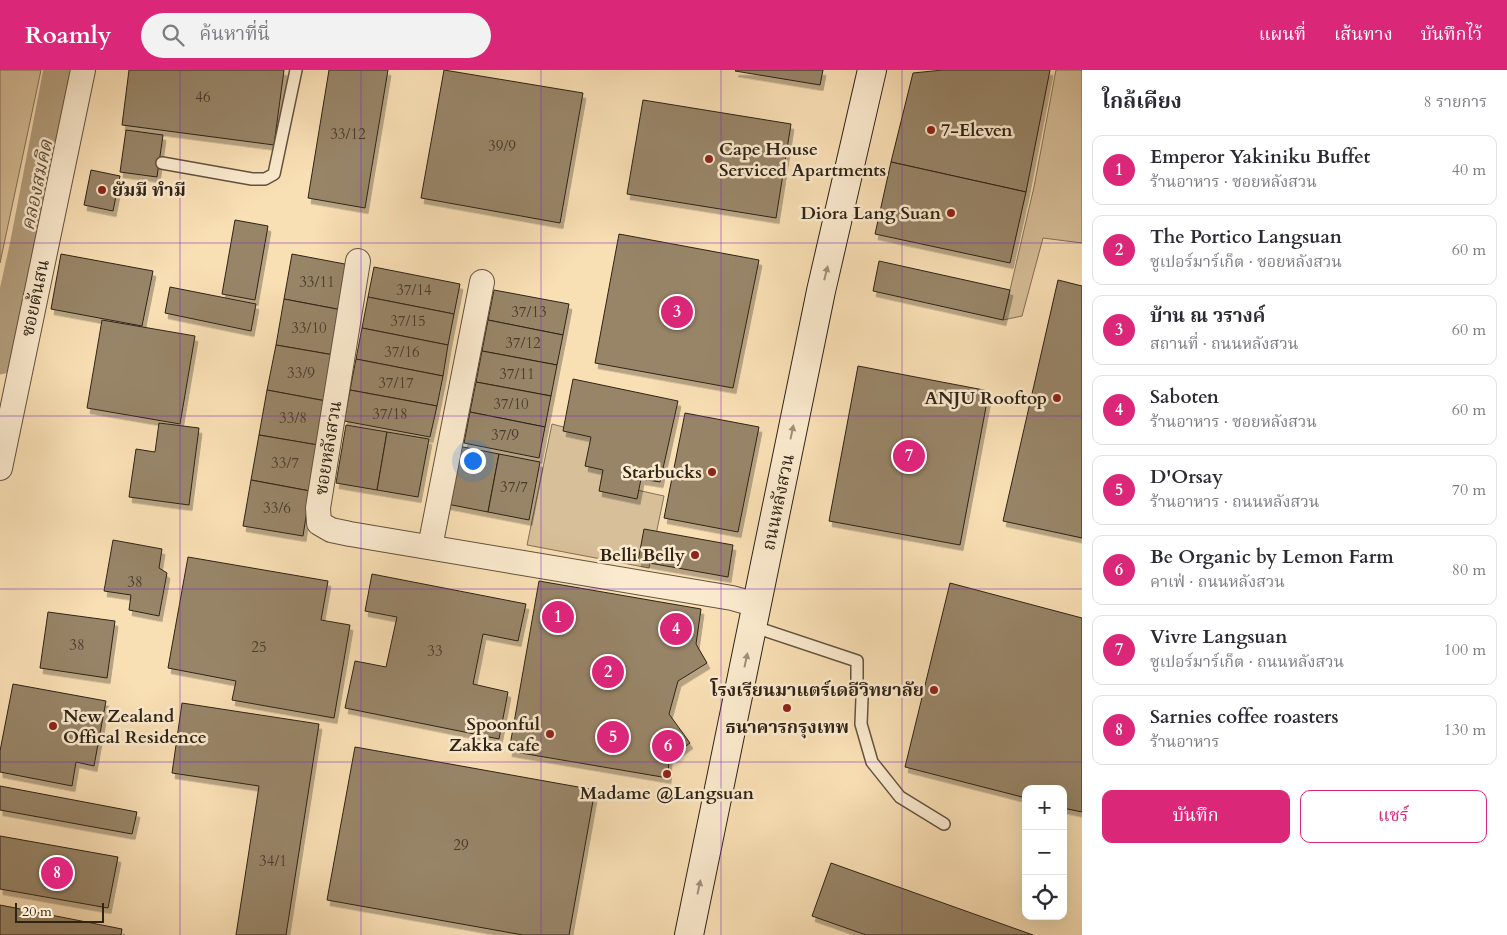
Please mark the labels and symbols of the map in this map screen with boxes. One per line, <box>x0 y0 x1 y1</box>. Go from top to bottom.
house number: 46 <box>195 87 211 107</box>
place label: 7-Eleven <box>941 118 1013 143</box>
house number: 33/12 <box>330 124 366 144</box>
marker: 7-Eleven <box>925 124 937 136</box>
house number: 39/9 <box>488 136 516 156</box>
water label: คลองสมคิด <box>15 137 59 233</box>
place label: Cape House Serviced Apartments <box>719 137 886 183</box>
marker: Cape House Serviced Apartments <box>703 153 715 165</box>
place label: ยัมมี ทำมี <box>112 178 186 203</box>
marker: ยัมมี ทำมี <box>96 184 108 196</box>
place label: Diora Lang Suan <box>800 201 941 226</box>
marker: Diora Lang Suan <box>945 207 957 219</box>
street label: ซอยต้นสน <box>15 257 56 339</box>
one-way arrow <box>822 265 830 280</box>
house number: 33/11 <box>299 272 335 292</box>
house number: 37/14 <box>396 280 432 300</box>
pin: 3 <box>661 293 693 331</box>
house number: 37/13 <box>511 302 547 322</box>
house number: 37/15 <box>390 311 426 331</box>
house number: 33/10 <box>291 318 327 338</box>
house number: 37/12 <box>505 333 541 353</box>
house number: 37/16 <box>384 342 420 362</box>
house number: 33/9 <box>287 363 315 383</box>
house number: 37/11 <box>499 364 535 384</box>
house number: 37/17 <box>378 373 414 393</box>
place label: ANJU Rooftop <box>924 386 1047 411</box>
marker: ANJU Rooftop <box>1051 392 1063 404</box>
house number: 37/10 <box>493 394 529 414</box>
street label: ซอยหลังสวน <box>309 399 348 497</box>
house number: 37/18 <box>372 404 408 424</box>
house number: 33/8 <box>279 408 307 428</box>
one-way arrow <box>788 424 796 439</box>
house number: 37/9 <box>491 425 519 445</box>
pin: 7 <box>893 437 925 475</box>
your location <box>460 448 486 474</box>
street label: ถนนหลังสวน <box>756 451 801 553</box>
house number: 33/7 <box>271 453 299 473</box>
place label: Starbucks <box>622 460 702 485</box>
marker: Starbucks <box>706 466 718 478</box>
house number: 37/7 <box>500 477 528 497</box>
house number: 33/6 <box>263 498 291 518</box>
place label: Belli Belly <box>599 543 686 568</box>
marker: Belli Belly <box>689 549 701 561</box>
house number: 38 <box>127 572 143 592</box>
pin: 1 <box>542 598 574 636</box>
pin: 4 <box>660 610 692 648</box>
house number: 38 <box>69 635 85 655</box>
house number: 25 <box>251 637 267 657</box>
house number: 33 <box>427 641 443 661</box>
one-way arrow <box>742 651 750 667</box>
pin: 2 <box>592 653 624 691</box>
place label: โรงเรียนมาแตร์เดอีวิทยาลัย <box>710 678 924 703</box>
marker: โรงเรียนมาแตร์เดอีวิทยาลัย <box>928 684 940 696</box>
marker: ธนาคารกรุงเทพ <box>781 702 793 714</box>
place label: New Zealand Offical Residence <box>63 704 207 750</box>
place label: Spoonful Zakka cafe <box>449 712 540 758</box>
place label: ธนาคารกรุงเทพ <box>725 715 849 740</box>
pin: 5 <box>597 718 629 756</box>
marker: New Zealand Offical Residence <box>47 720 59 732</box>
pin: 6 <box>652 727 684 765</box>
marker: Spoonful Zakka cafe <box>544 728 556 740</box>
marker: Madame @Langsuan <box>661 768 673 780</box>
place label: Madame @Langsuan <box>580 781 755 806</box>
house number: 29 <box>453 835 469 855</box>
house number: 34/1 <box>259 851 287 871</box>
pin: 8 <box>41 854 73 892</box>
one-way arrow <box>695 880 703 895</box>
scale bar <box>15 900 104 923</box>

